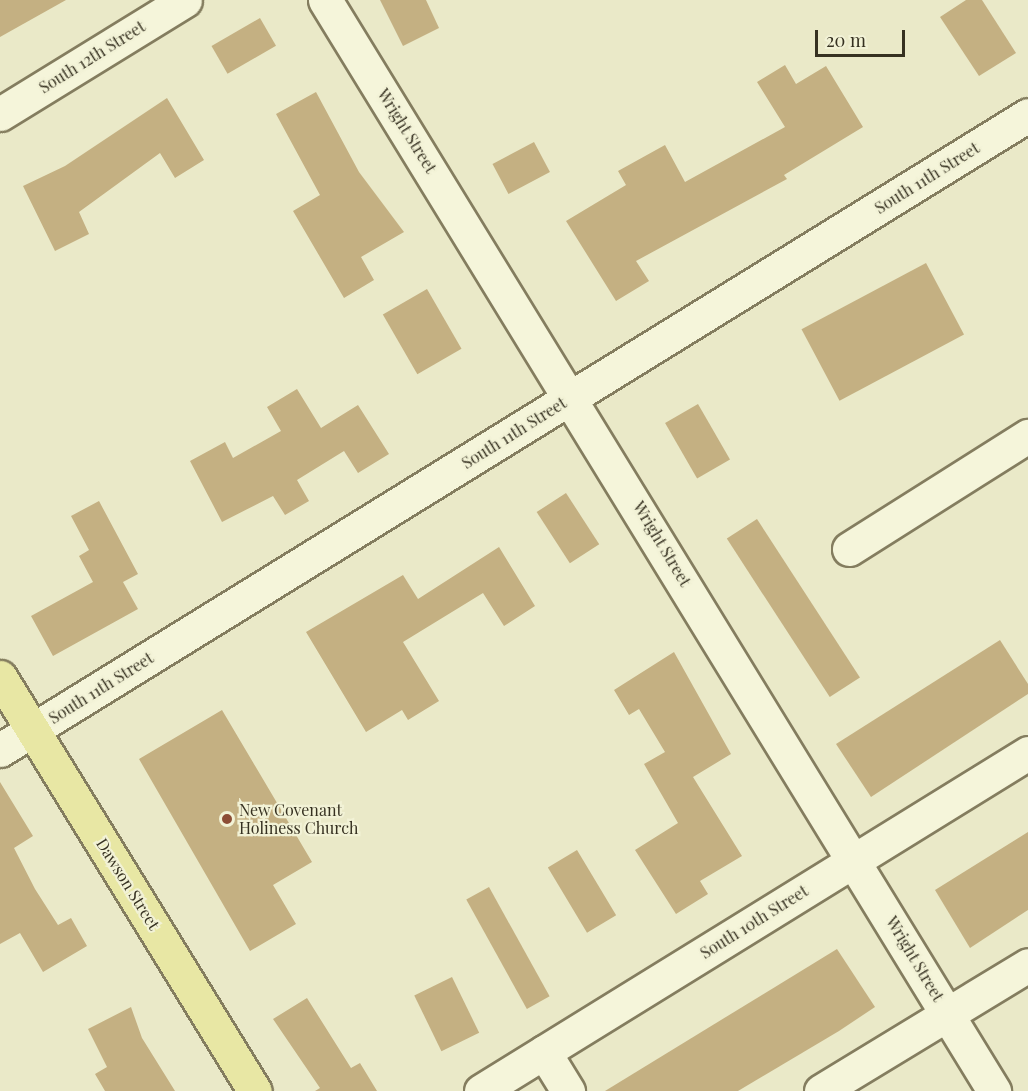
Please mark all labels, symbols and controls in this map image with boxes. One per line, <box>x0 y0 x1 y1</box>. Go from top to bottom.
street label: South 12th Street <box>35 17 149 97</box>
scale bar <box>818 18 908 56</box>
text: 20 m <box>826 28 866 52</box>
street label: Wright Street <box>373 85 441 177</box>
street label: South 11th Street <box>871 138 983 218</box>
street label: South 11th Street <box>458 393 570 473</box>
street label: Wright Street <box>629 498 695 590</box>
street label: South 11th Street <box>45 648 157 728</box>
place label: New Covenant Holiness Church <box>239 800 358 838</box>
marker: New Covenant Holiness Church <box>220 812 234 826</box>
street label: Dawson Street <box>92 835 164 933</box>
street label: South 10th Street <box>697 881 811 963</box>
street label: Wright Street <box>882 913 948 1005</box>

